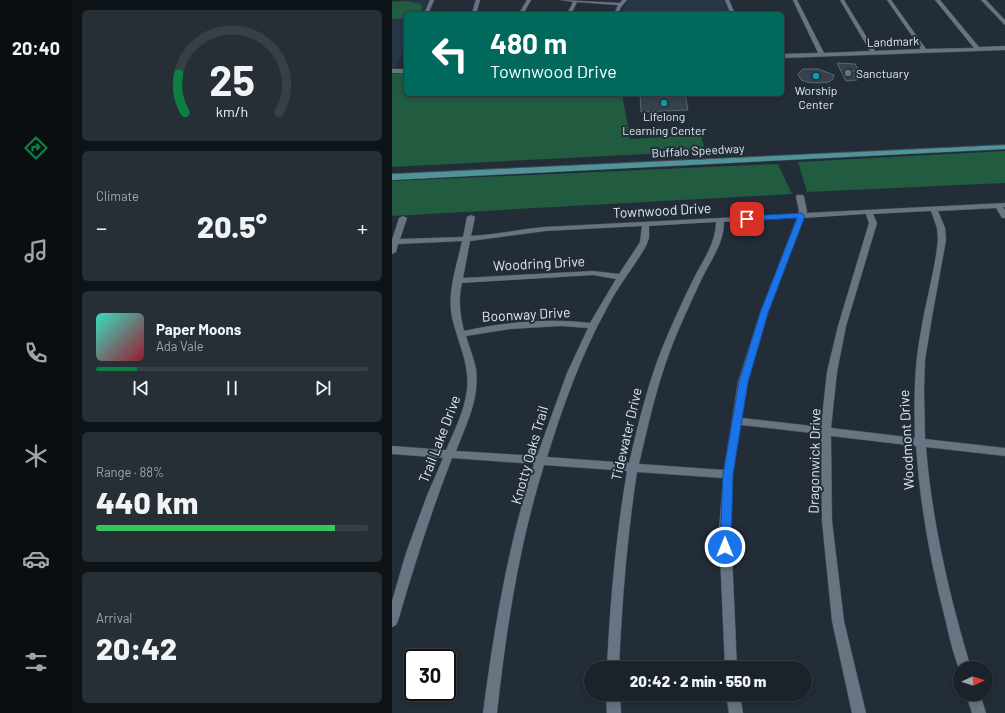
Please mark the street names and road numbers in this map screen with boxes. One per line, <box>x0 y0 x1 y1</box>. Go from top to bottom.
street label: Landmark <box>867 33 919 49</box>
street label: Buffalo Speedway <box>651 141 745 159</box>
street label: Townwood Drive <box>612 199 712 221</box>
street label: Woodring Drive <box>493 252 585 274</box>
street label: Boonway Drive <box>481 303 571 325</box>
street label: Tidewater Drive <box>607 386 645 482</box>
street label: Woodmont Drive <box>895 389 917 491</box>
street label: Trail Lake Drive <box>415 393 463 485</box>
street label: Knotty Oaks Trail <box>507 404 551 506</box>
street label: Dragonwick Drive <box>805 408 823 514</box>

